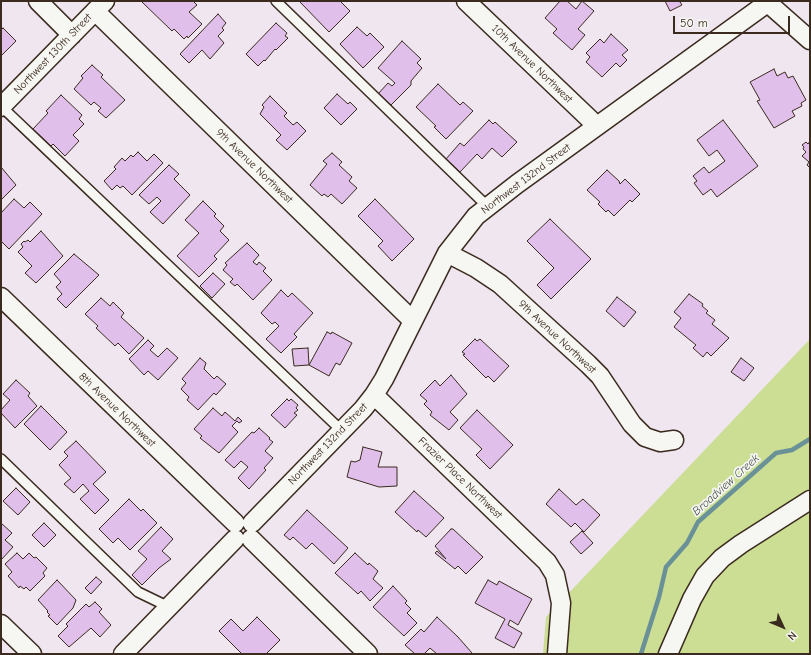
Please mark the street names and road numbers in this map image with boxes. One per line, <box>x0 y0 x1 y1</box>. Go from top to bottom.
street label: Northwest 130th Street <box>11 11 95 97</box>
street label: 10th Avenue Northwest <box>489 22 575 106</box>
street label: 9th Avenue Northwest <box>213 126 295 206</box>
street label: Northwest 132nd Street <box>479 141 573 217</box>
street label: 9th Avenue Northwest <box>515 297 599 377</box>
street label: 8th Avenue Northwest <box>76 370 158 450</box>
street label: Northwest 132nd Street <box>286 400 370 488</box>
street label: Frazier Place Northwest <box>415 434 505 522</box>

